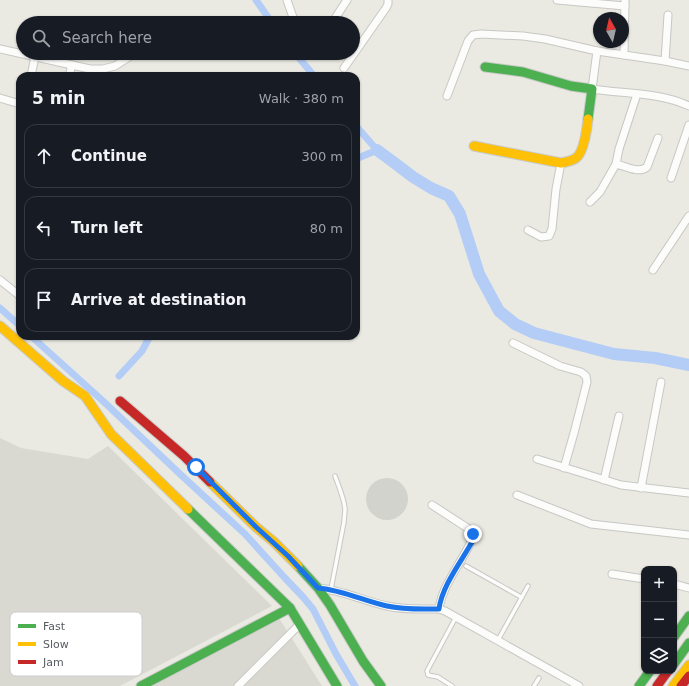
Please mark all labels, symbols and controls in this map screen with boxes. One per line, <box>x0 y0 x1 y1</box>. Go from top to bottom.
north arrow <box>593 12 629 48</box>
search box <box>16 16 360 60</box>
icon: search <box>30 27 52 49</box>
text: Search here <box>62 29 152 47</box>
text: 5 min <box>32 88 85 108</box>
text: Walk · 380 m <box>259 91 344 106</box>
icon: ahead <box>33 145 55 167</box>
text: Continue <box>71 147 147 165</box>
text: 300 m <box>301 149 343 164</box>
icon: left <box>33 217 55 239</box>
text: Turn left <box>71 219 143 237</box>
text: 80 m <box>310 221 343 236</box>
icon: arrive <box>33 289 55 311</box>
text: Arrive at destination <box>71 291 246 309</box>
route start <box>187 458 205 476</box>
route end <box>464 525 482 543</box>
map controls <box>641 566 677 674</box>
button: + <box>641 566 677 602</box>
button: − <box>641 602 677 638</box>
legend <box>10 612 142 676</box>
text: Fast <box>43 620 66 633</box>
text: Slow <box>43 638 69 651</box>
button: layers <box>641 638 677 674</box>
text: Jam <box>42 656 64 669</box>

